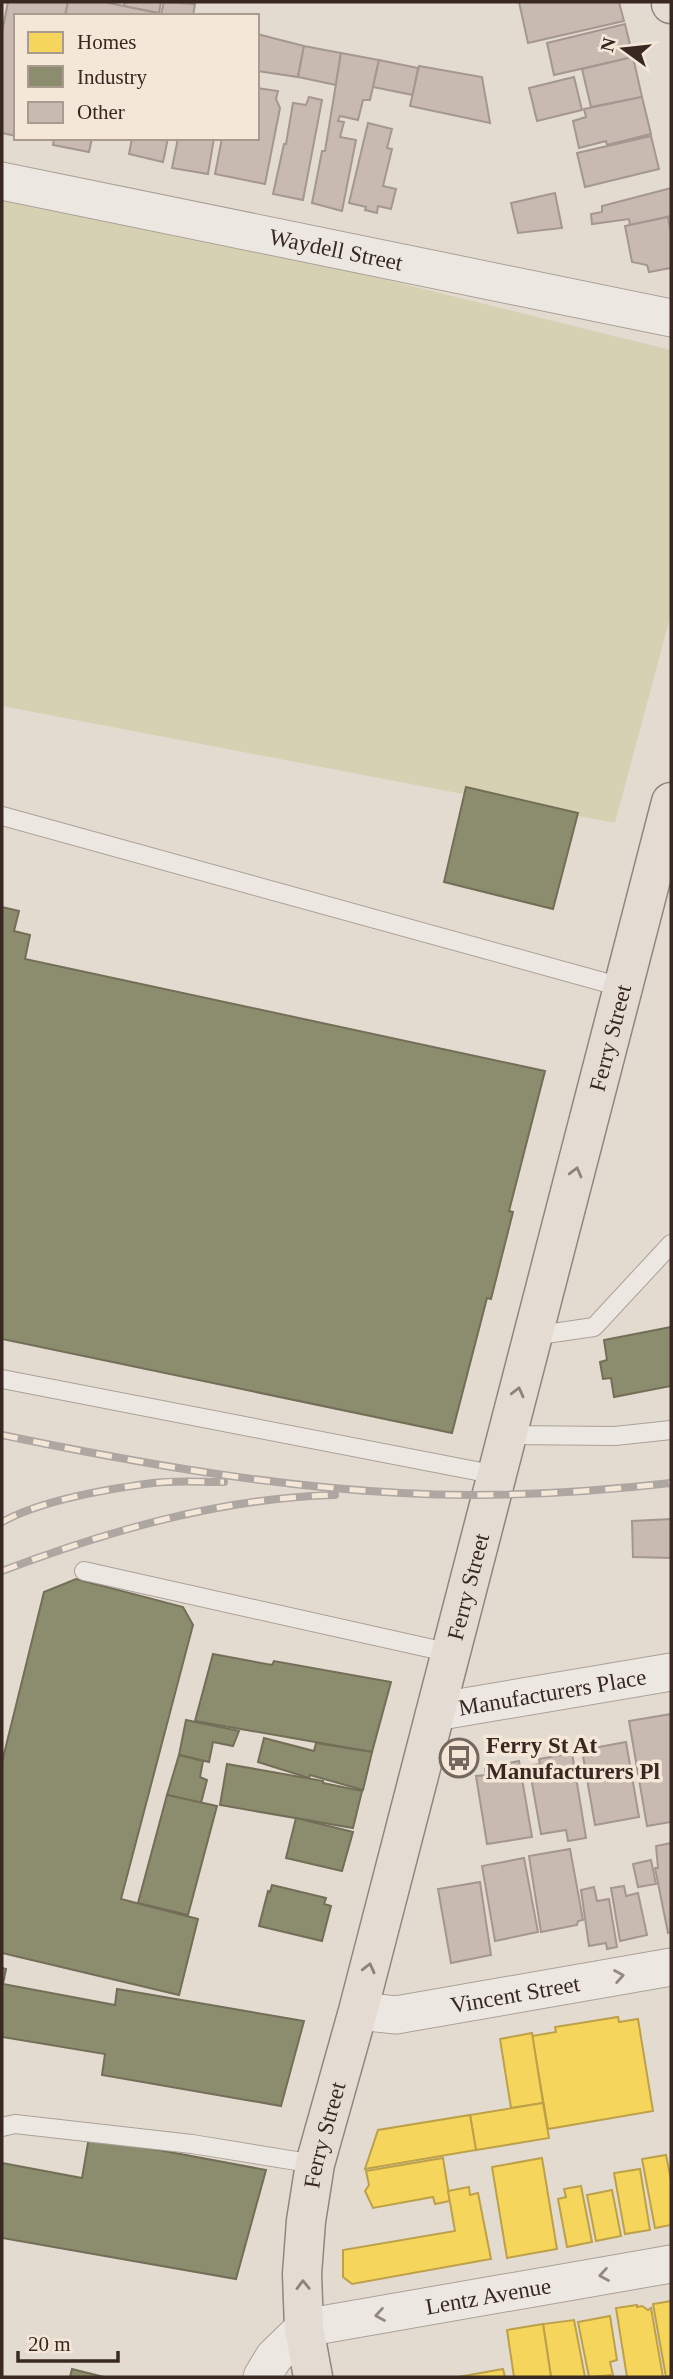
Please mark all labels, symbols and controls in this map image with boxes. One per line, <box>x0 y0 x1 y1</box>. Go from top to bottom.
legend <box>14 14 259 140</box>
north arrow <box>589 14 659 84</box>
text: Homes <box>77 30 137 54</box>
text: N <box>596 35 620 54</box>
text: Industry <box>77 65 147 89</box>
text: Other <box>77 100 125 124</box>
street label: Waydell Street <box>267 224 406 275</box>
street label: Ferry Street <box>584 981 636 1094</box>
one-way arrow <box>568 1166 582 1178</box>
one-way arrow <box>510 1386 524 1398</box>
street label: Ferry Street <box>442 1530 494 1643</box>
street label: Manufacturers Place <box>457 1664 648 1720</box>
place label: Ferry St At Manufacturers Pl <box>486 1733 660 1784</box>
bus stop icon: Ferry St At Manufacturers Pl <box>438 1737 480 1779</box>
one-way arrow <box>361 1962 375 1974</box>
one-way arrow <box>613 1969 625 1984</box>
street label: Vincent Street <box>448 1971 582 2018</box>
street label: Ferry Street <box>299 2078 350 2190</box>
one-way arrow <box>598 2267 610 2282</box>
street label: Lentz Avenue <box>424 2273 553 2319</box>
one-way arrow <box>295 2280 311 2290</box>
one-way arrow <box>374 2307 386 2322</box>
scale bar <box>18 2320 117 2364</box>
text: 20 m <box>28 2332 71 2356</box>

